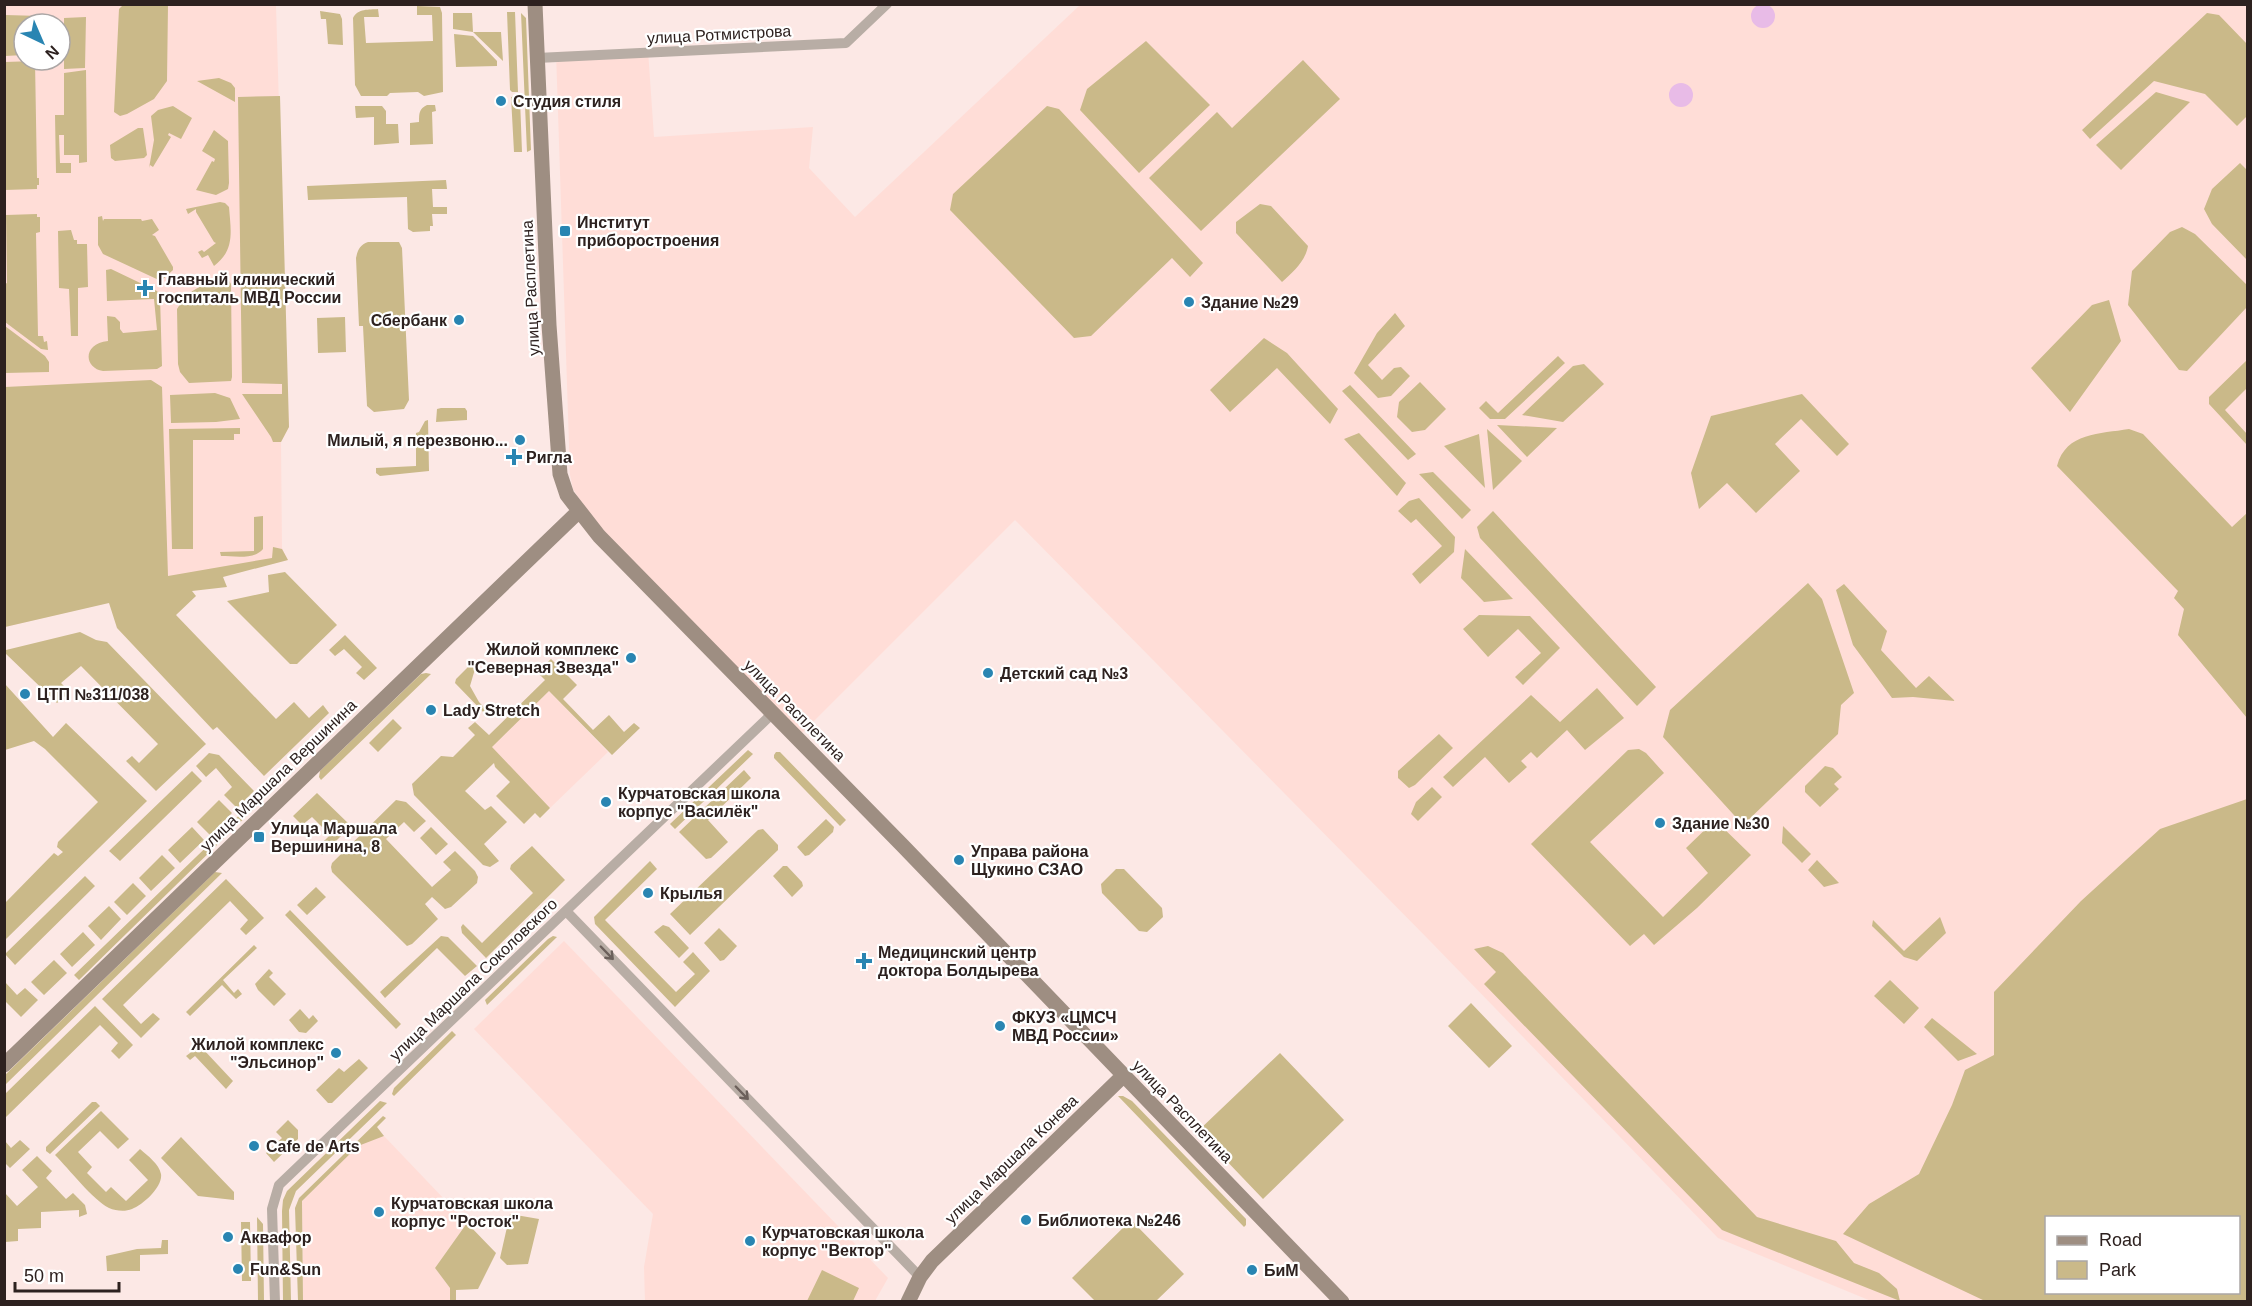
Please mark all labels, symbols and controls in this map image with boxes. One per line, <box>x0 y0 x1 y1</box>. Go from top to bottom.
north arrow <box>12 12 72 72</box>
street label: улица Ротмистрова <box>646 22 792 47</box>
text: N <box>42 42 62 63</box>
place label: Студия стиля <box>513 93 621 110</box>
marker: Студия стиля <box>494 94 508 108</box>
place label: Институт приборостроения <box>577 214 719 249</box>
street label: улица Расплетина <box>518 220 543 356</box>
marker: Институт приборостроения <box>558 224 572 238</box>
place label: Главный клинический госпиталь МВД России <box>158 271 341 306</box>
marker: Главный клинический госпиталь МВД России <box>136 279 154 297</box>
place label: Здание №29 <box>1201 294 1299 311</box>
marker: Здание №29 <box>1182 295 1196 309</box>
place label: Сбербанк <box>371 312 448 329</box>
marker: Сбербанк <box>452 313 466 327</box>
place label: Милый, я перезвоню... <box>327 432 508 449</box>
marker: Милый, я перезвоню... <box>513 433 527 447</box>
place label: Ригла <box>526 449 572 466</box>
marker: Ригла <box>507 450 521 464</box>
place label: Жилой комплекс "Северная Звезда" <box>467 641 619 676</box>
marker: Жилой комплекс "Северная Звезда" <box>624 651 638 665</box>
street label: улица Расплетина <box>741 656 849 764</box>
place label: Детский сад №3 <box>1000 665 1128 682</box>
marker: Детский сад №3 <box>981 666 995 680</box>
place label: ЦТП №311/038 <box>37 686 149 703</box>
marker: ЦТП №311/038 <box>18 687 32 701</box>
street label: улица Маршала Вершинина <box>197 696 360 854</box>
place label: Lady Stretch <box>443 702 540 719</box>
marker: Lady Stretch <box>424 703 438 717</box>
place label: Курчатовская школа корпус "Василёк" <box>618 785 780 820</box>
marker: Курчатовская школа корпус "Василёк" <box>599 795 613 809</box>
place label: Здание №30 <box>1672 815 1770 832</box>
marker: Здание №30 <box>1653 816 1667 830</box>
place label: Улица Маршала Вершинина, 8 <box>271 820 397 855</box>
marker: Улица Маршала Вершинина, 8 <box>252 830 266 844</box>
place label: Управа района Щукино СЗАО <box>971 843 1089 878</box>
marker: Управа района Щукино СЗАО <box>952 853 966 867</box>
place label: Крылья <box>660 885 723 902</box>
marker: Крылья <box>641 886 655 900</box>
street label: улица Маршала Соколовского <box>386 895 560 1064</box>
place label: Медицинский центр доктора Болдырева <box>878 944 1039 979</box>
one-way arrow <box>599 945 614 960</box>
marker: Медицинский центр доктора Болдырева <box>855 952 873 970</box>
place label: ФКУЗ «ЦМСЧ МВД России» <box>1012 1009 1119 1044</box>
marker: ФКУЗ «ЦМСЧ МВД России» <box>993 1019 1007 1033</box>
place label: Жилой комплекс "Эльсинор" <box>190 1036 324 1071</box>
marker: Жилой комплекс "Эльсинор" <box>329 1046 343 1060</box>
street label: улица Расплетина <box>1129 1057 1236 1166</box>
one-way arrow <box>735 1085 749 1100</box>
street label: улица Маршала Конева <box>942 1092 1081 1227</box>
place label: Cafe de Arts <box>266 1138 360 1155</box>
marker: Cafe de Arts <box>247 1139 261 1153</box>
place label: Курчатовская школа корпус "Росток" <box>391 1195 553 1230</box>
marker: Курчатовская школа корпус "Росток" <box>372 1205 386 1219</box>
place label: Библиотека №246 <box>1038 1212 1181 1229</box>
marker: Библиотека №246 <box>1019 1213 1033 1227</box>
legend <box>2045 1216 2240 1294</box>
place label: Курчатовская школа корпус "Вектор" <box>762 1224 924 1259</box>
place label: Аквафор <box>240 1229 312 1246</box>
marker: Аквафор <box>221 1230 235 1244</box>
text: Road <box>2099 1230 2142 1250</box>
marker: Курчатовская школа корпус "Вектор" <box>743 1234 757 1248</box>
scale bar <box>15 1255 118 1293</box>
text: Park <box>2099 1260 2137 1280</box>
place label: Fun&Sun <box>250 1261 321 1278</box>
marker: Fun&Sun <box>231 1262 245 1276</box>
place label: БиМ <box>1264 1262 1299 1279</box>
marker: БиМ <box>1245 1263 1259 1277</box>
text: 50 m <box>24 1266 64 1286</box>

